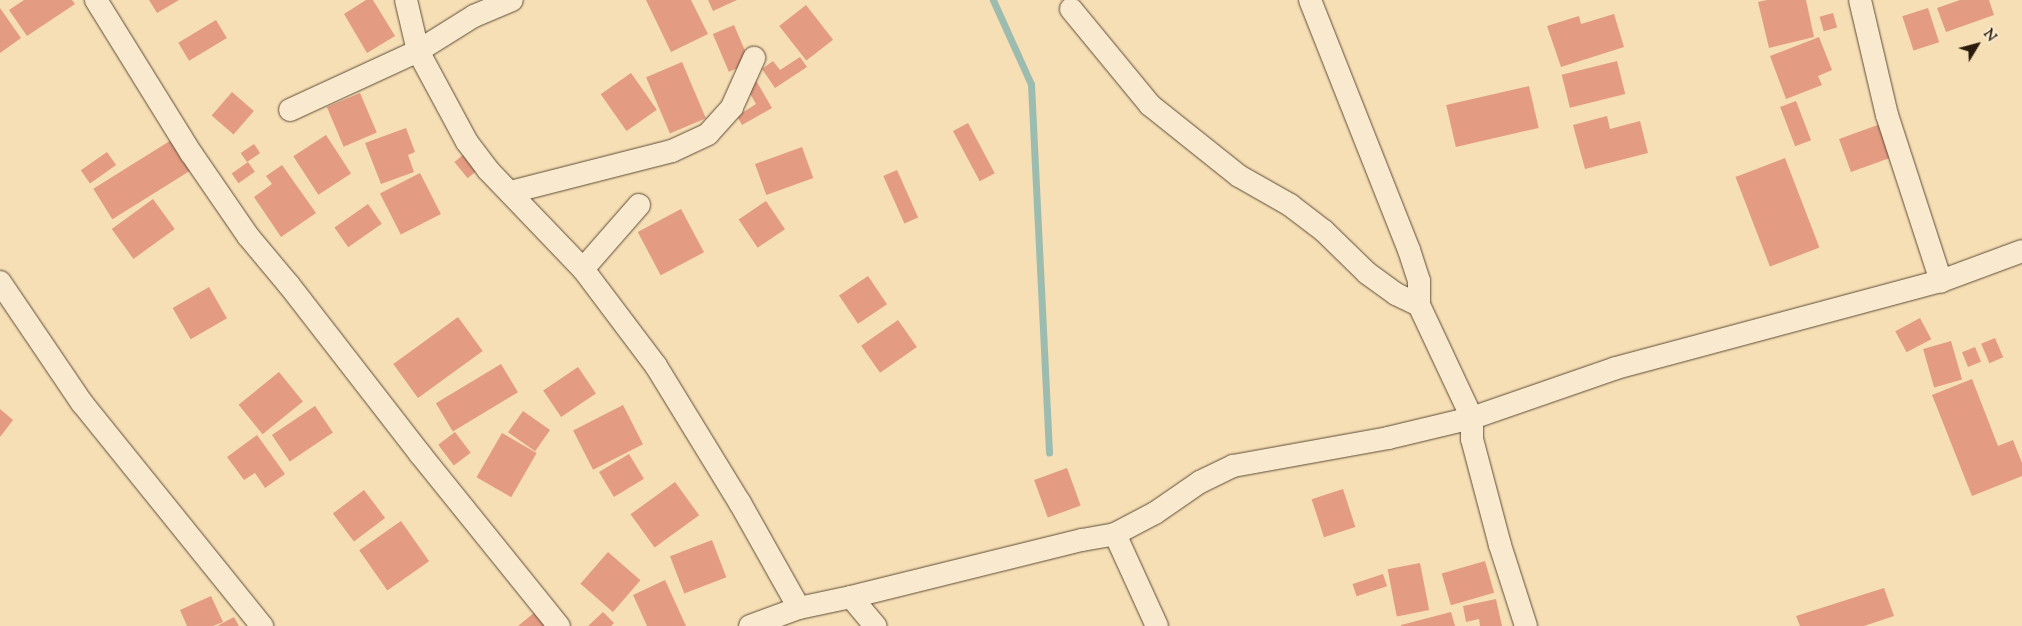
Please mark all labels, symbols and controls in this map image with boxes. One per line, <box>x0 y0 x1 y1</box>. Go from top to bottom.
north arrow <box>1952 20 2002 70</box>
text: N <box>1978 25 2000 46</box>

